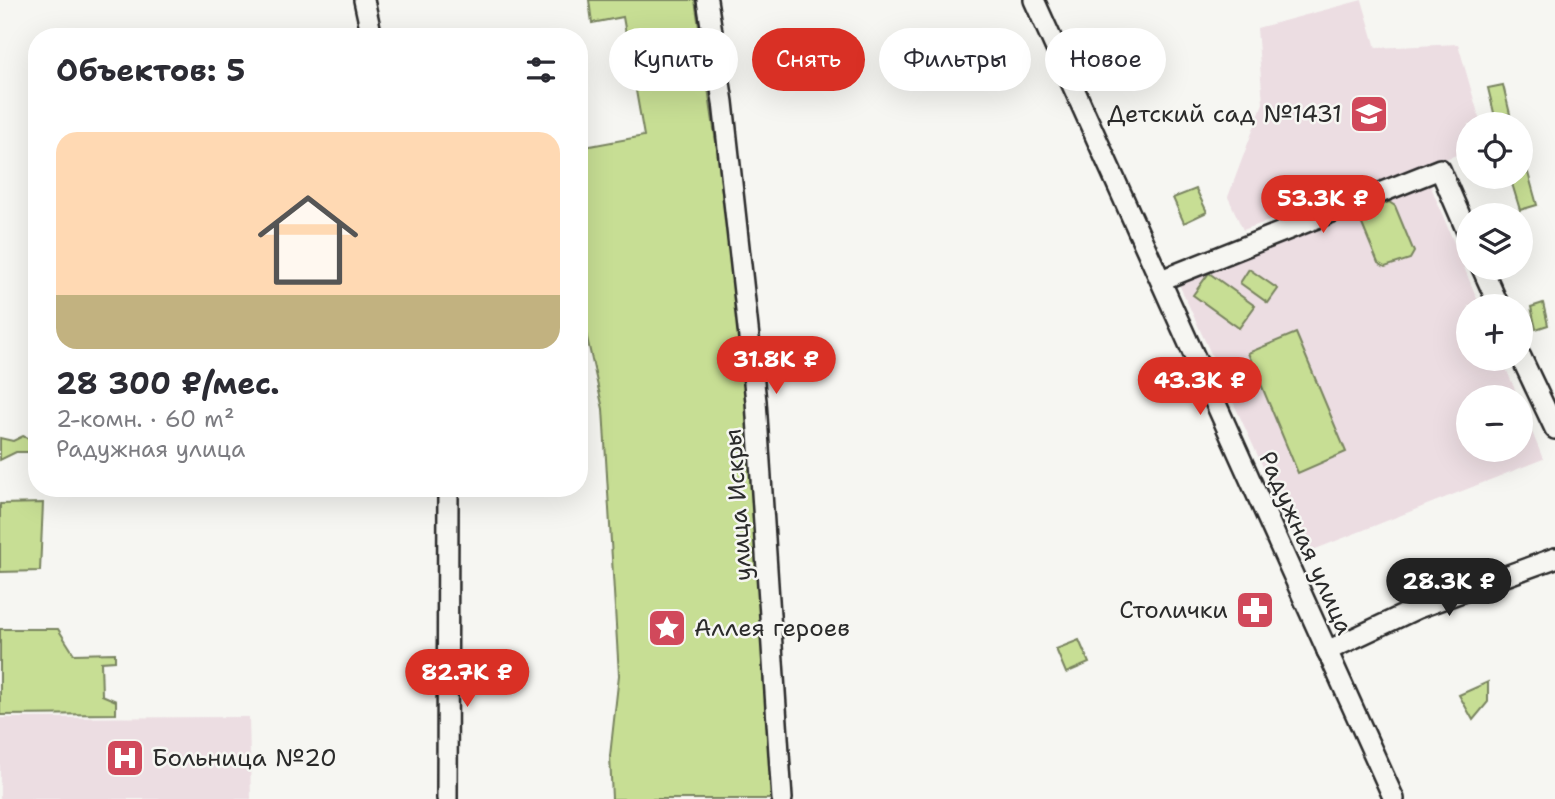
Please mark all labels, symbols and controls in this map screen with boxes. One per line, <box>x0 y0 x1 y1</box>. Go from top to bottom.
chip: Купить <box>609 28 738 91</box>
chip: Снять <box>752 28 865 91</box>
chip: Фильтры <box>879 28 1031 91</box>
chip: Новое <box>1045 28 1166 91</box>
text: Объектов: 5 <box>56 50 245 91</box>
icon: filters <box>522 51 560 89</box>
school or university icon: Детский сад №1431 <box>1348 93 1390 135</box>
place label: Детский сад №1431 <box>1107 98 1342 130</box>
map controls <box>1456 112 1533 462</box>
button: locate <box>1456 112 1533 189</box>
pin: 53.3K ₽ <box>1258 176 1388 235</box>
icon: home <box>245 177 371 303</box>
text: 53.3K ₽ <box>1277 183 1369 213</box>
button: layers <box>1456 203 1533 280</box>
button: + <box>1456 294 1533 371</box>
pin: 31.8K ₽ <box>711 336 841 396</box>
text: 31.8K ₽ <box>733 344 819 374</box>
pin: 43.3K ₽ <box>1135 358 1265 417</box>
text: 28 300 ₽/мес. <box>56 363 280 404</box>
text: 43.3K ₽ <box>1154 365 1246 395</box>
button: − <box>1456 385 1533 462</box>
text: 2-комн. · 60 m² <box>56 404 234 434</box>
street label: улица Искры <box>717 428 759 582</box>
text: Радужная улица <box>56 434 245 464</box>
street label: Радужная улица <box>1251 446 1361 640</box>
pin: 28.3K ₽ <box>1384 558 1514 618</box>
text: 28.3K ₽ <box>1402 566 1496 596</box>
pharmacy icon: Столички <box>1234 589 1276 631</box>
place label: Столички <box>1119 594 1228 626</box>
place icon: Аллея героев <box>646 607 688 649</box>
place label: Аллея героев <box>694 612 850 644</box>
pin: 82.7K ₽ <box>402 650 532 709</box>
text: 82.7K ₽ <box>421 657 513 687</box>
hospital icon: Больница №20 <box>104 737 146 779</box>
place label: Больница №20 <box>152 742 337 774</box>

